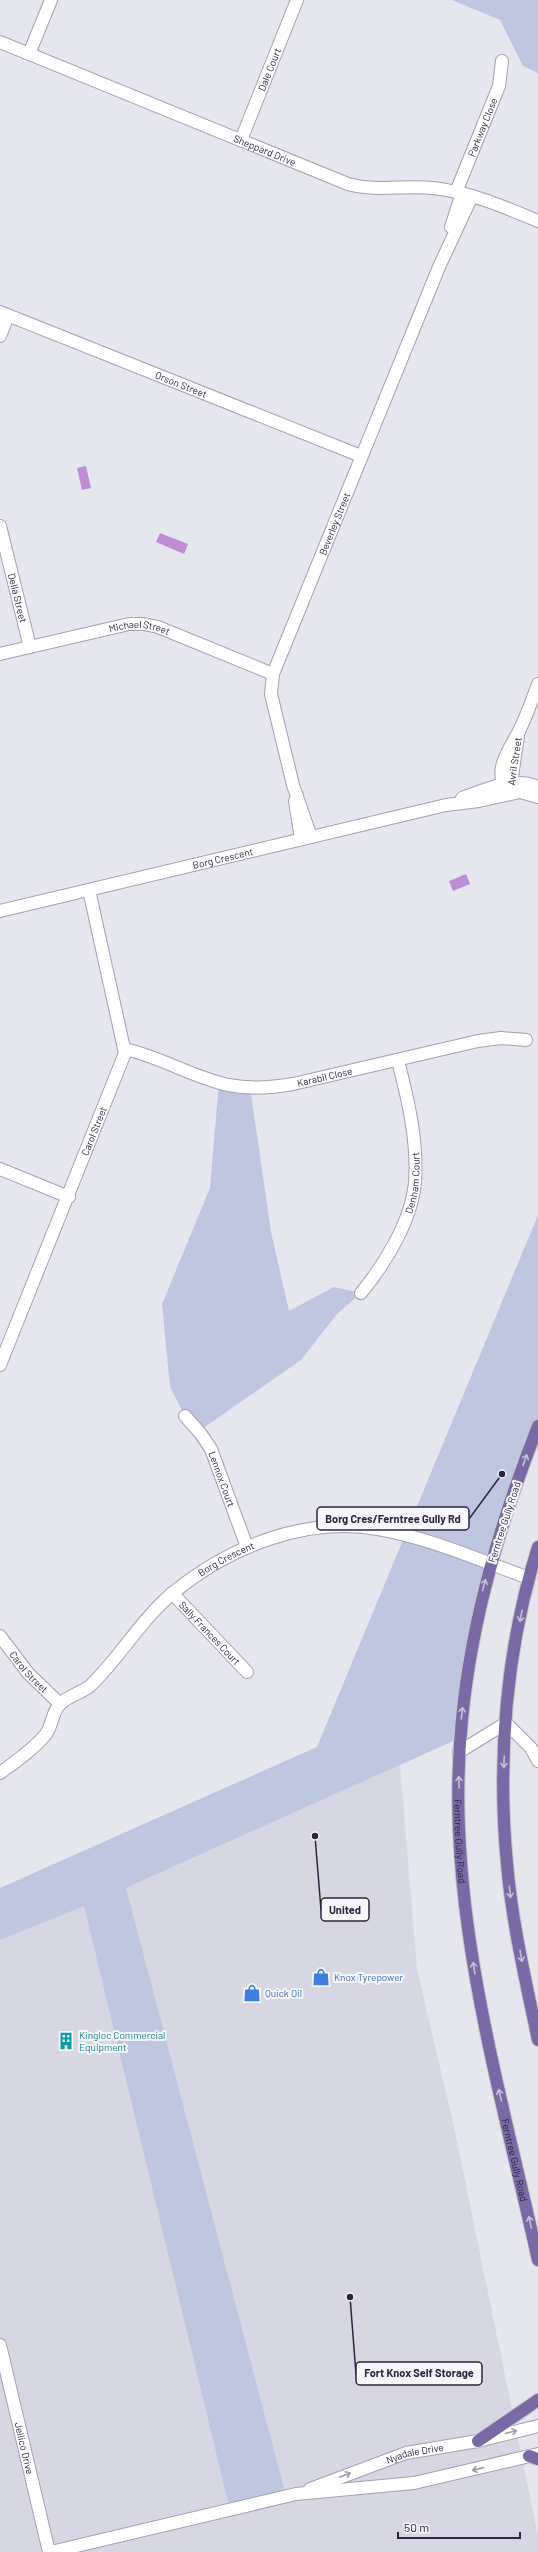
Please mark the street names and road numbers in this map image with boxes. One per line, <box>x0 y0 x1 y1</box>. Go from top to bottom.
street label: Dale Court <box>255 46 283 93</box>
street label: Parkway Close <box>465 96 500 158</box>
street label: Sheppard Drive <box>232 132 298 168</box>
street label: Orson Street <box>153 369 209 400</box>
street label: Beverley Street <box>316 490 353 557</box>
street label: Della Street <box>6 572 30 624</box>
street label: Michael Street <box>108 618 172 637</box>
street label: Avril Street <box>505 736 524 786</box>
street label: Borg Crescent <box>191 845 255 871</box>
street label: Karabil Close <box>296 1064 353 1089</box>
street label: Carol Street <box>79 1104 109 1157</box>
street label: Denham Court <box>402 1151 422 1215</box>
street label: Lennox Court <box>206 1450 238 1509</box>
street label: Ferntree Gully Road <box>485 1480 523 1564</box>
street label: Borg Crescent <box>196 1539 256 1579</box>
street label: Sally Frances Court <box>177 1599 243 1668</box>
street label: Carol Street <box>7 1648 51 1695</box>
street label: Ferntree Gully Road <box>452 1799 469 1884</box>
street label: Ferntree Gully Road <box>499 2117 530 2202</box>
street label: Jellico Drive <box>12 2421 36 2475</box>
street label: Nyadale Drive <box>384 2441 444 2466</box>

